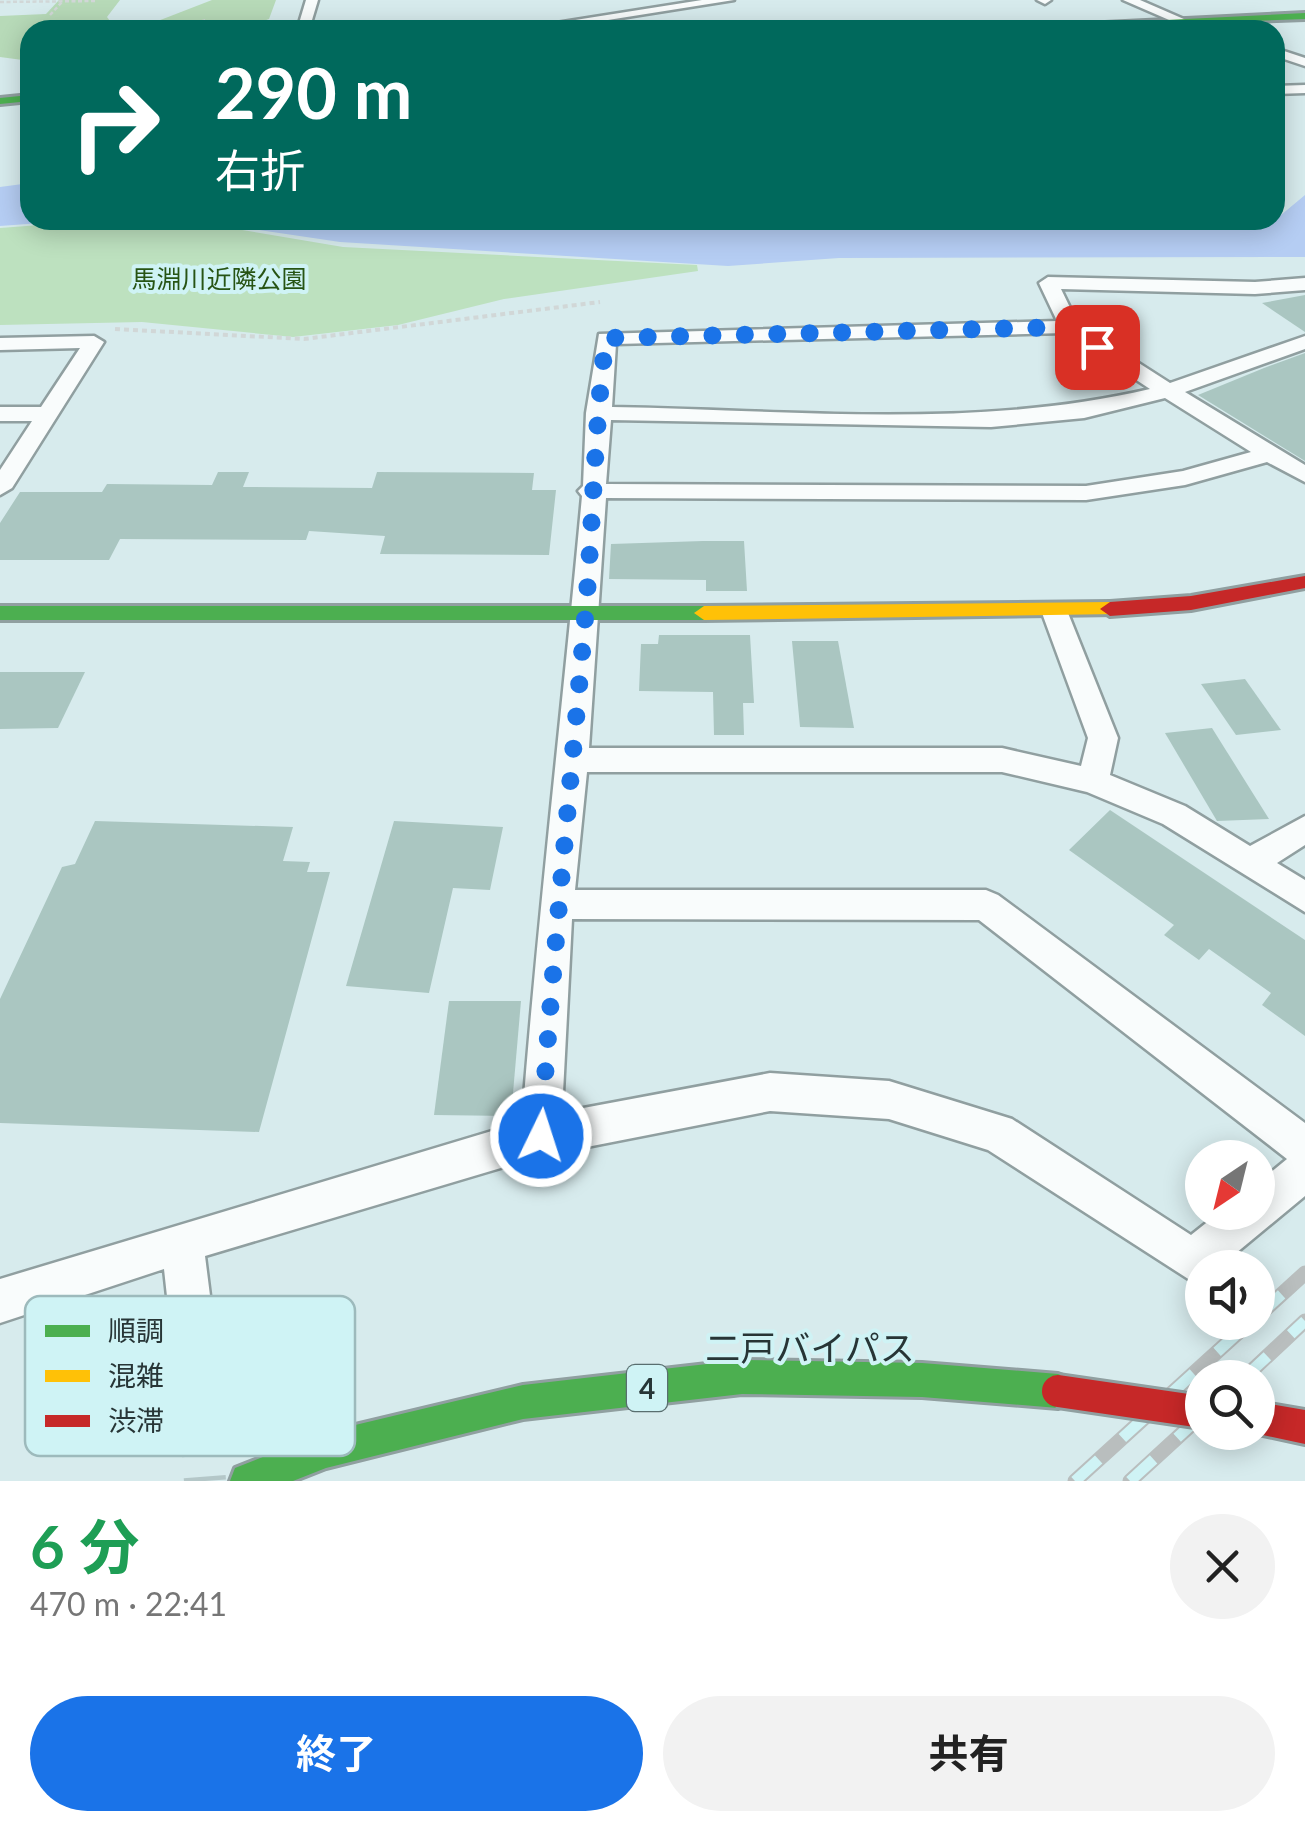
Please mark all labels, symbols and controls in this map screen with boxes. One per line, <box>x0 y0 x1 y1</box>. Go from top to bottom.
text: 290 m <box>215 50 412 134</box>
icon: right <box>50 60 180 190</box>
text: 右折 <box>215 143 305 197</box>
park label: 馬淵川近隣公園 <box>131 263 307 293</box>
pin <box>1055 305 1140 390</box>
icon: arrive <box>1070 320 1125 375</box>
position arrow <box>489 1084 593 1188</box>
north arrow <box>1185 1140 1275 1230</box>
map controls <box>1185 1140 1275 1450</box>
button: sound <box>1185 1250 1275 1340</box>
legend <box>25 1296 355 1456</box>
text: 順調 <box>108 1313 164 1347</box>
street label: 二戸バイパス <box>705 1326 915 1368</box>
text: 混雑 <box>108 1358 164 1392</box>
button: search <box>1185 1360 1275 1450</box>
road number: 4 <box>627 1365 667 1411</box>
text: 渋滞 <box>108 1403 164 1437</box>
text: 6 分 <box>30 1510 139 1582</box>
button: close <box>1170 1514 1275 1619</box>
text: 470 m · 22:41 <box>30 1584 227 1623</box>
button: 終了 <box>30 1696 643 1811</box>
button: 共有 <box>663 1696 1275 1811</box>

